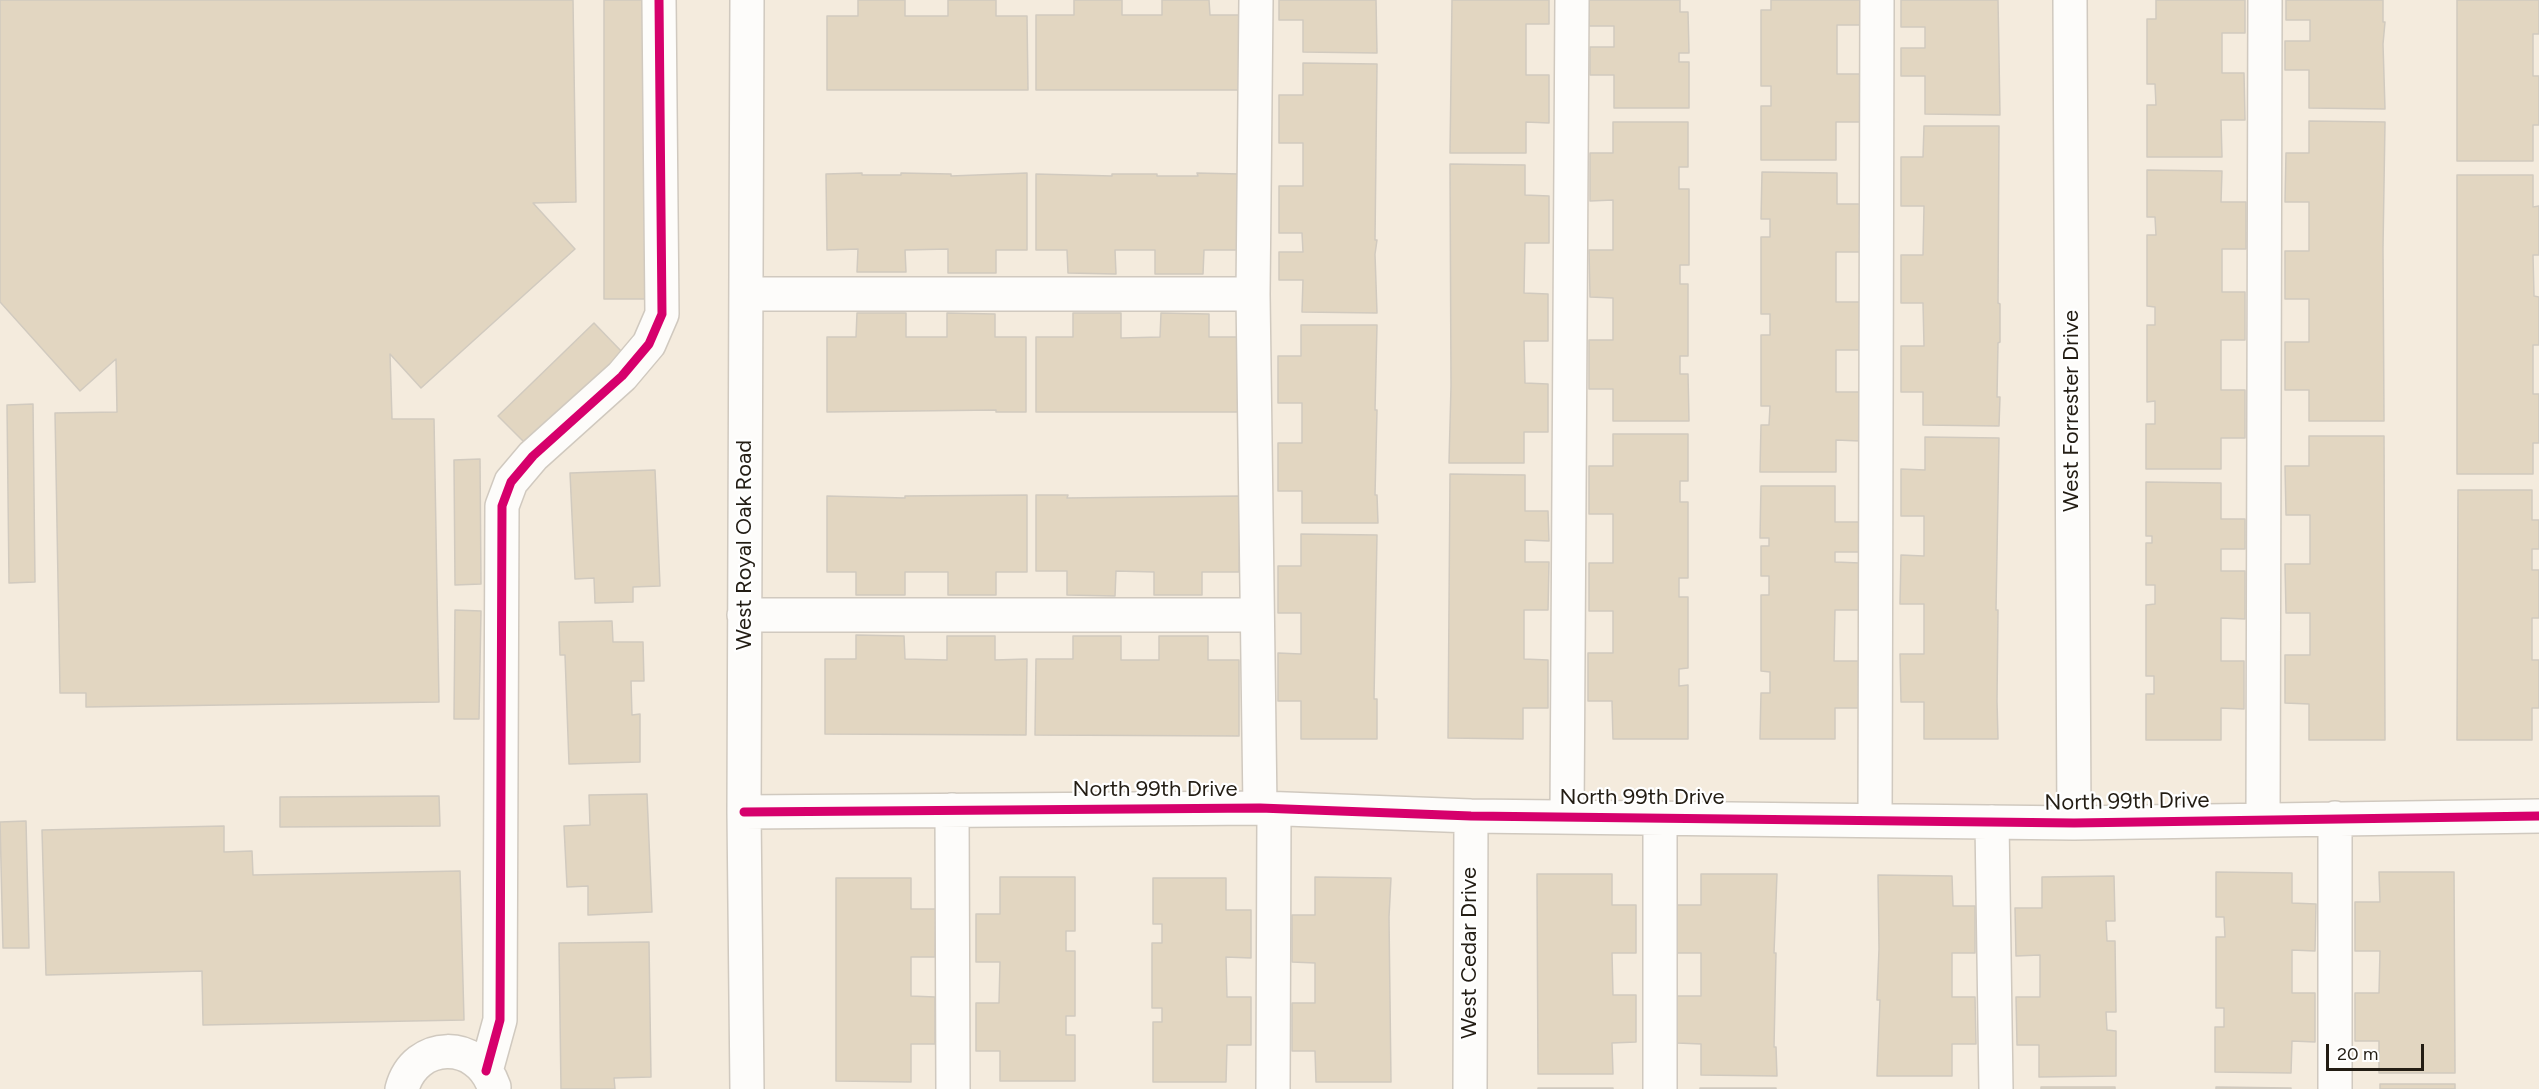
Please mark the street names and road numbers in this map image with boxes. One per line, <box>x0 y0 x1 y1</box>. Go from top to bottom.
street label: West Forrester Drive <box>2059 310 2085 512</box>
street label: West Royal Oak Road <box>732 440 758 650</box>
street label: North 99th Drive <box>1072 777 1238 803</box>
street label: North 99th Drive <box>1559 785 1725 811</box>
street label: North 99th Drive <box>2044 787 2210 817</box>
street label: West Cedar Drive <box>1457 867 1483 1039</box>

